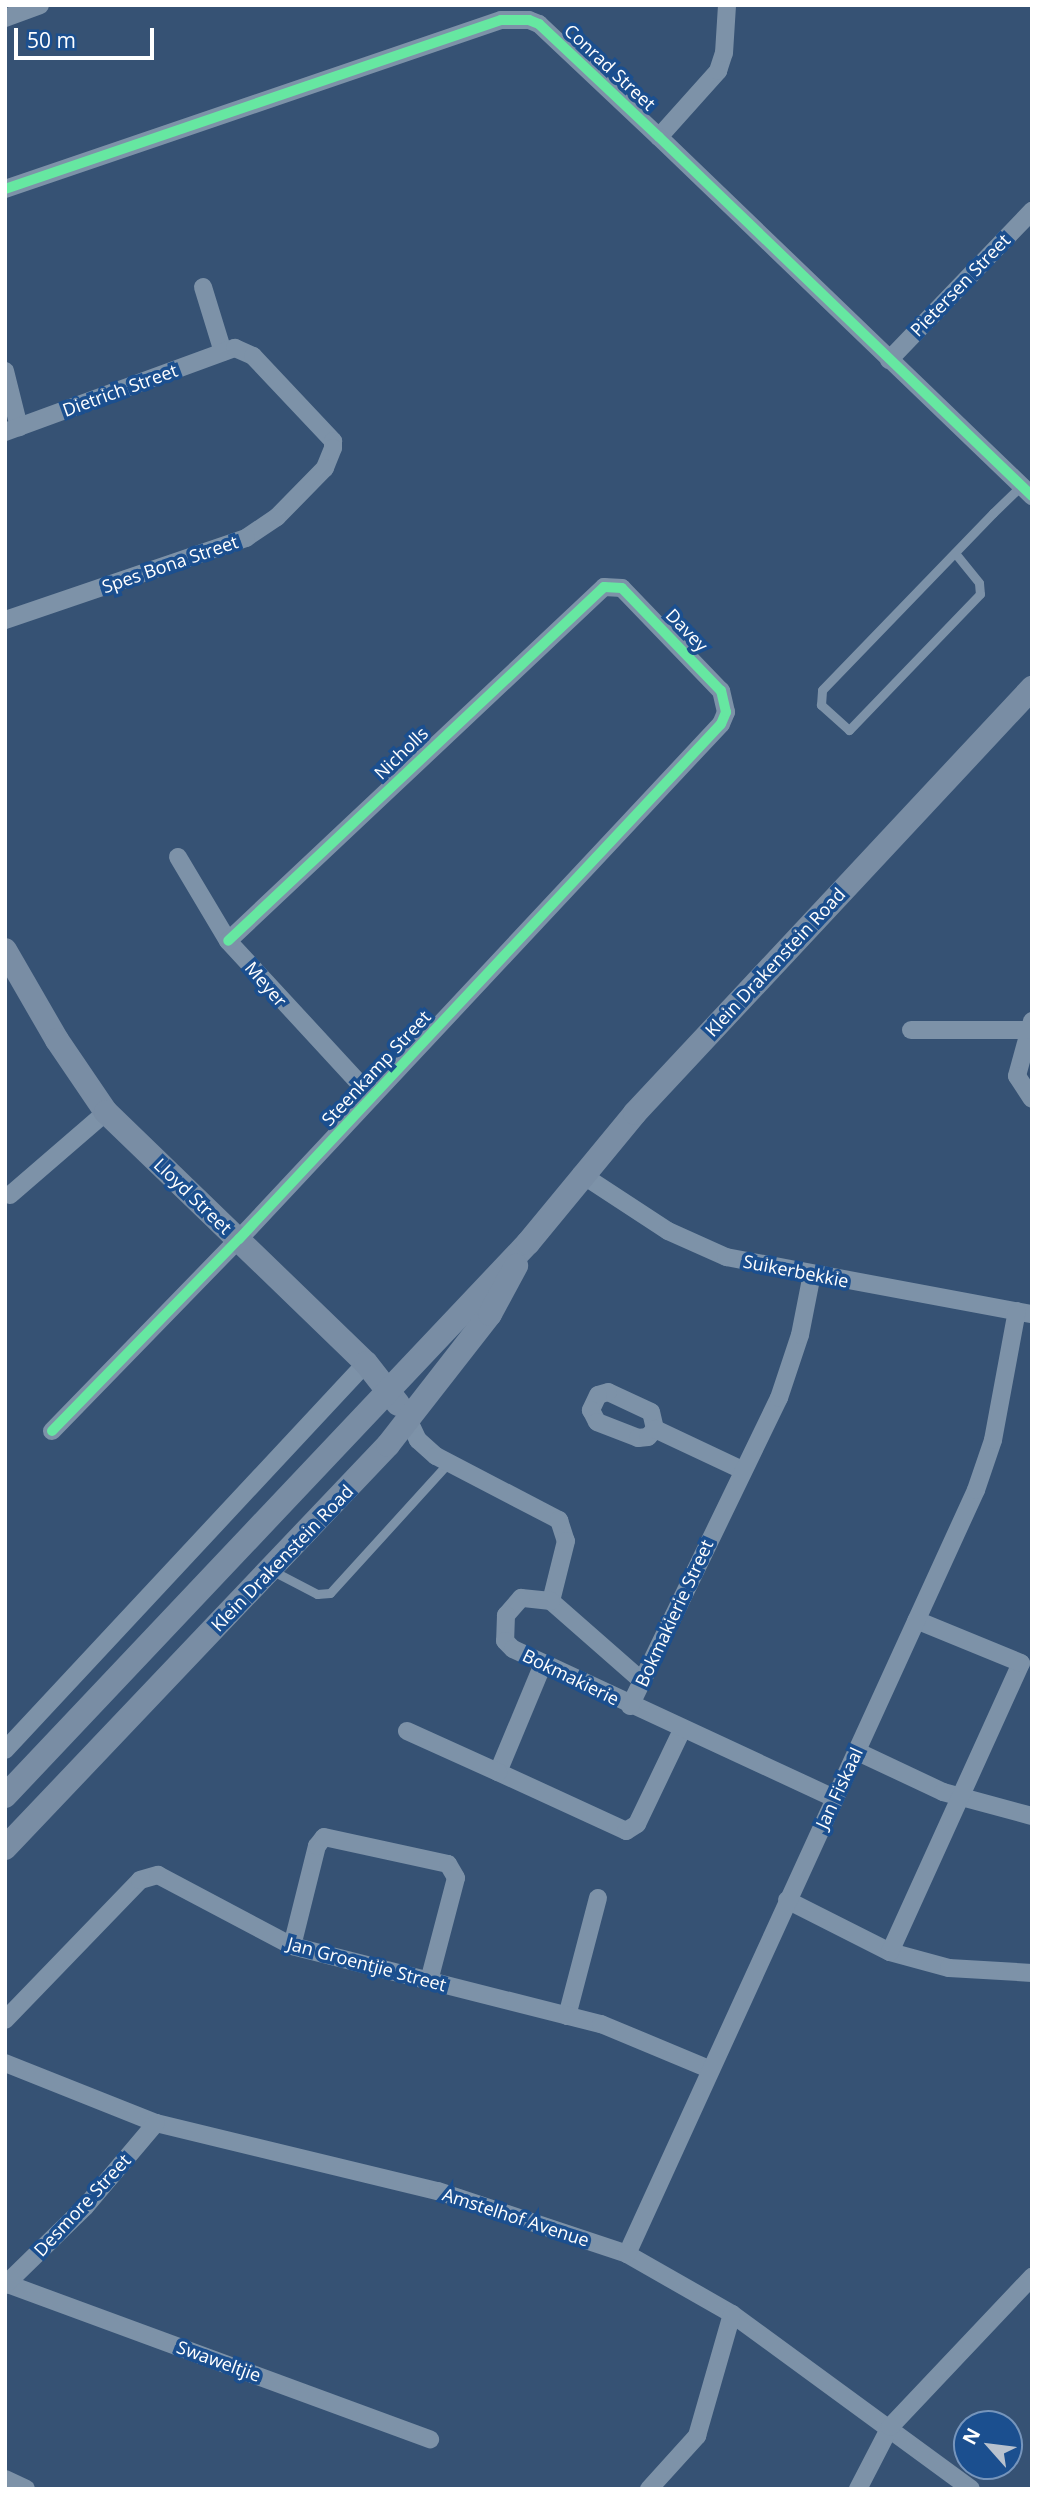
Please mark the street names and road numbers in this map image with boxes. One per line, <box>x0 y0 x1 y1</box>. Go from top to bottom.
street label: Conrad Street <box>560 19 660 115</box>
street label: Pietersen Street <box>906 229 1014 341</box>
street label: Dietrich Street <box>60 359 180 421</box>
street label: Spes Bona Street <box>99 531 241 597</box>
street label: Davey <box>661 604 713 656</box>
street label: Nicholls <box>370 722 432 784</box>
street label: Klein Drakenstein Road <box>701 883 849 1041</box>
street label: Meyer <box>241 957 291 1011</box>
street label: Steenkamp Street <box>317 1006 435 1130</box>
street label: Lloyd Street <box>150 1154 236 1238</box>
street label: Suikerbekkie <box>741 1250 851 1292</box>
street label: Klein Drakenstein Road <box>206 1480 358 1636</box>
street label: Bokmakierie Street <box>630 1536 718 1690</box>
street label: Bokmakierie <box>519 1644 623 1710</box>
street label: Jan Fiskaal <box>811 1744 867 1832</box>
street label: Jan Groentjie Street <box>285 1932 449 1996</box>
street label: Desmore Street <box>29 2149 135 2261</box>
street label: Amstelhof Avenue <box>440 2183 592 2251</box>
street label: Swaweltjie <box>174 2336 264 2386</box>

